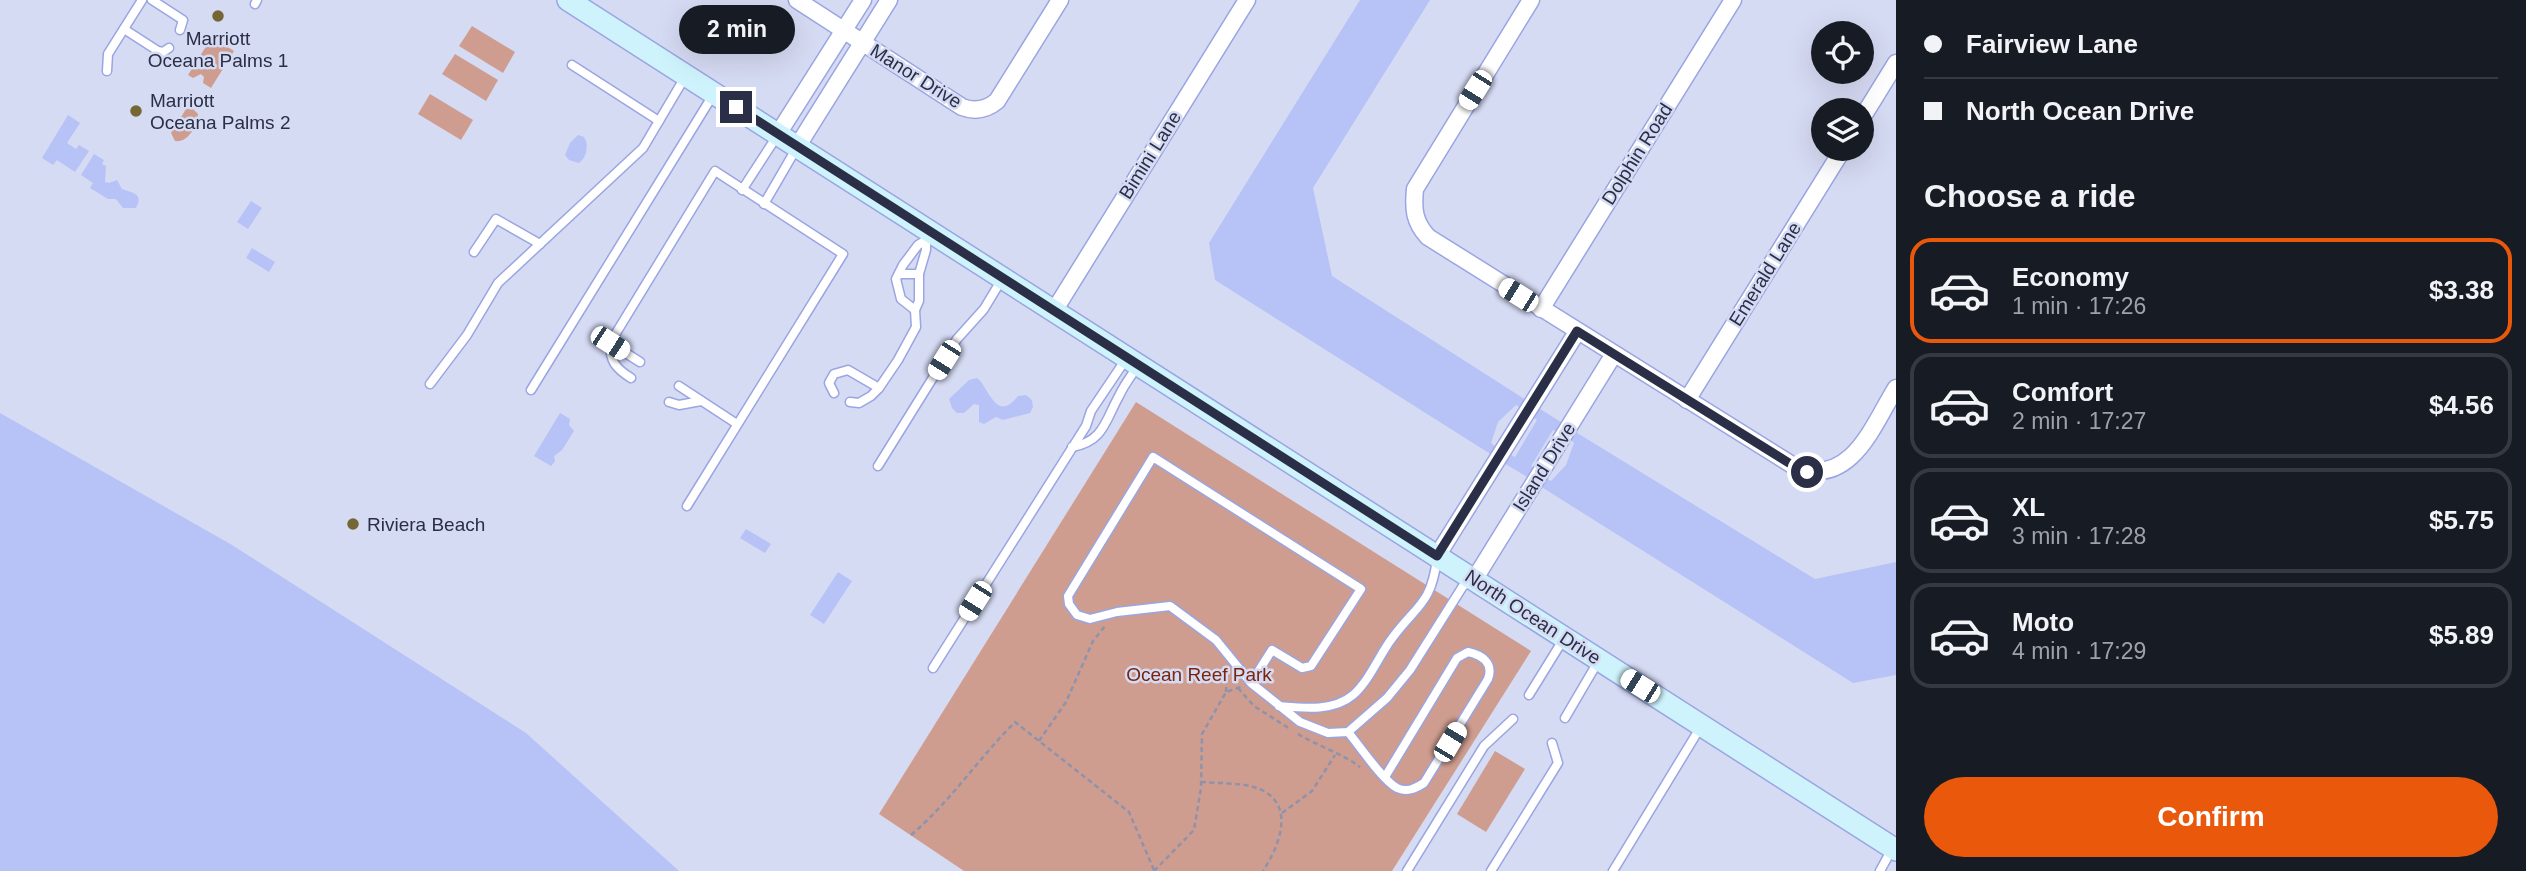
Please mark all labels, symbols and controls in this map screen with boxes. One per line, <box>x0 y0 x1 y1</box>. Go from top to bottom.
callout: 2 min <box>678 6 794 55</box>
marker: Marriott Oceana Palms 1 <box>210 8 226 24</box>
text: 2 min <box>707 16 767 42</box>
map controls <box>1811 21 1874 161</box>
button: locate <box>1811 21 1874 84</box>
place label: Marriott Oceana Palms 1 <box>148 28 288 71</box>
text: Fairview Lane <box>1966 29 2138 59</box>
street label: Manor Drive <box>867 40 965 112</box>
car <box>1455 67 1496 113</box>
place label: Marriott Oceana Palms 2 <box>150 90 290 133</box>
route end <box>720 91 752 123</box>
text: North Ocean Drive <box>1966 96 2194 126</box>
button: layers <box>1811 98 1874 161</box>
street label: Dolphin Road <box>1598 100 1676 208</box>
marker: Marriott Oceana Palms 2 <box>128 103 144 119</box>
street label: Bimini Lane <box>1115 107 1185 203</box>
text: Choose a ride <box>1924 178 2136 214</box>
street label: Emerald Lane <box>1725 218 1805 330</box>
icon: car <box>1928 259 1991 322</box>
text: Economy <box>2012 262 2129 292</box>
car <box>1495 275 1542 315</box>
text: $3.38 <box>2429 275 2494 305</box>
text: 1 min · 17:26 <box>2012 293 2146 319</box>
car <box>587 323 634 363</box>
car <box>924 337 965 383</box>
icon: car <box>1928 374 1991 437</box>
text: Comfort <box>2012 377 2113 407</box>
text: $4.56 <box>2429 390 2494 420</box>
text: 2 min · 17:27 <box>2012 408 2146 434</box>
street label: Island Drive <box>1509 419 1579 515</box>
route start <box>1791 456 1823 488</box>
icon: car <box>1928 489 1991 552</box>
text: XL <box>2012 492 2045 522</box>
text: $5.75 <box>2429 505 2494 535</box>
place label: Riviera Beach <box>367 514 485 535</box>
marker: Riviera Beach <box>345 516 361 532</box>
text: 3 min · 17:28 <box>2012 523 2146 549</box>
street label: North Ocean Drive <box>1461 565 1605 669</box>
car <box>955 578 996 624</box>
icon: car <box>1928 604 1991 667</box>
text: Moto <box>2012 607 2074 637</box>
text: $5.89 <box>2429 620 2494 650</box>
text: 4 min · 17:29 <box>2012 638 2146 664</box>
park label: Ocean Reef Park <box>1126 664 1272 685</box>
car <box>1617 666 1664 706</box>
car <box>1431 719 1470 765</box>
button: Confirm <box>1924 777 2498 857</box>

